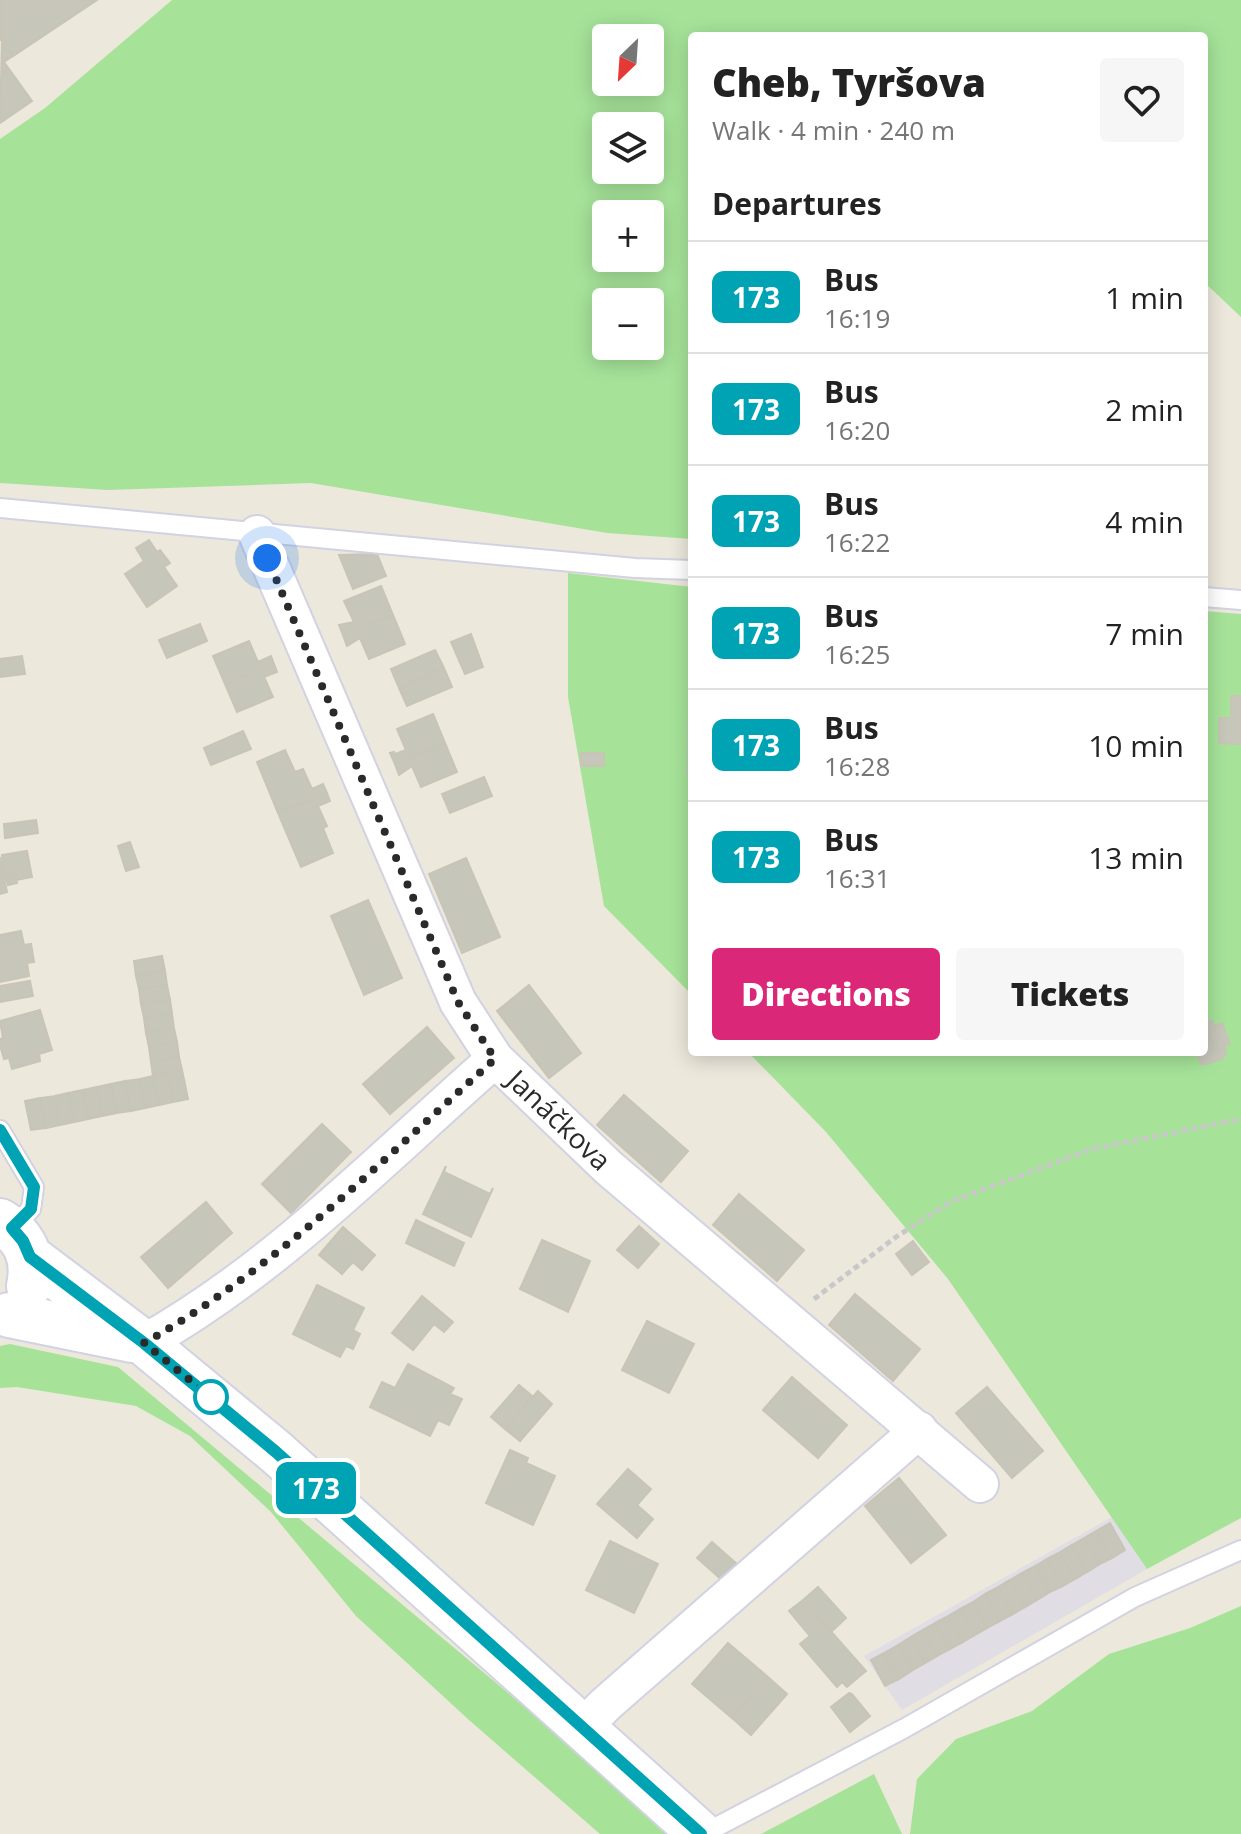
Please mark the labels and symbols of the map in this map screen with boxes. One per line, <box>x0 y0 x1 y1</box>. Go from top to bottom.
north arrow <box>592 24 664 96</box>
your location <box>247 538 287 578</box>
street label: Janáčkova <box>497 1059 620 1178</box>
unlabelled marker <box>194 1380 228 1414</box>
line badge: 173 <box>270 1462 362 1514</box>

